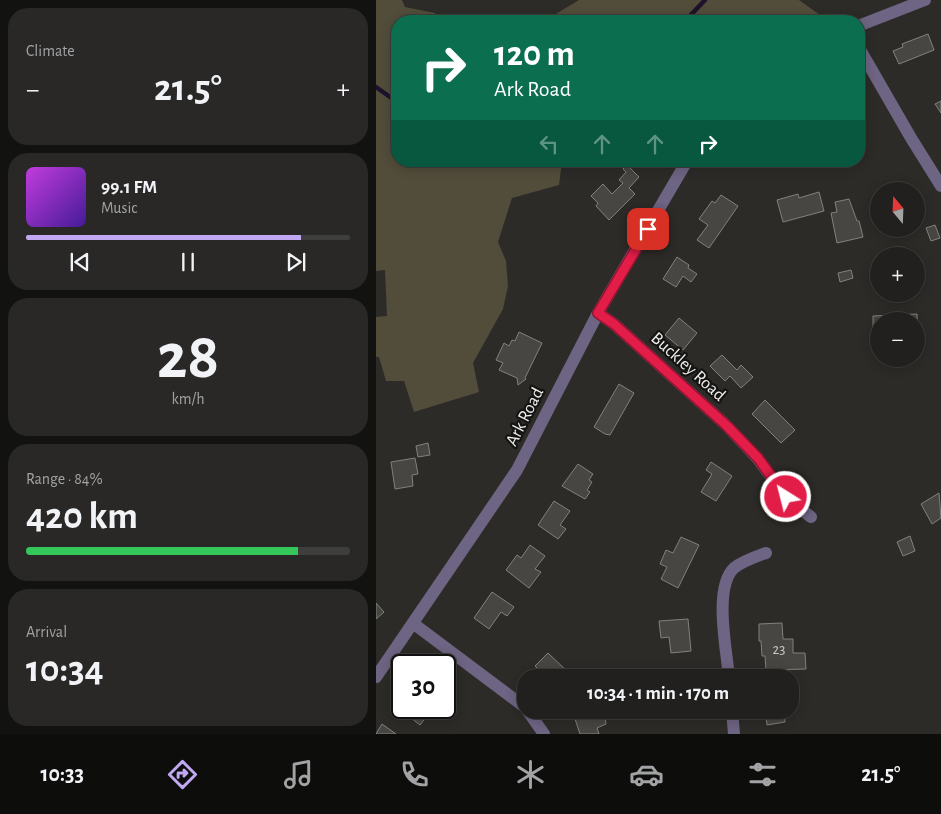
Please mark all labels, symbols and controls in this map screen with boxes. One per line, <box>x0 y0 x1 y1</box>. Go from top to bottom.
icon: right <box>411 35 476 100</box>
text: 120 m <box>494 37 575 72</box>
text: Climate <box>26 43 75 59</box>
text: 21.5° <box>154 70 222 108</box>
text: − <box>26 76 39 104</box>
text: + <box>337 76 350 104</box>
text: Ark Road <box>494 78 571 100</box>
icon: left <box>535 130 563 158</box>
icon: ahead <box>588 130 616 158</box>
icon: ahead <box>641 130 669 158</box>
icon: right <box>694 130 722 158</box>
text: 99.1 FM <box>101 178 157 197</box>
north arrow <box>870 182 925 238</box>
map controls <box>870 182 925 367</box>
text: Music <box>101 200 137 216</box>
pin <box>627 208 669 250</box>
icon: arrive <box>634 215 662 243</box>
button: + <box>870 247 925 302</box>
icon: previous <box>66 248 94 276</box>
icon: pause <box>174 248 202 276</box>
icon: next <box>282 248 310 276</box>
button: − <box>870 312 925 367</box>
text: 28 <box>157 325 219 390</box>
street label: Buckley Road <box>647 329 729 405</box>
street label: Ark Road <box>503 385 547 449</box>
text: km/h <box>171 391 205 407</box>
position arrow <box>759 470 811 522</box>
text: Range · 84% <box>26 471 103 487</box>
text: 420 km <box>26 498 138 536</box>
text: Arrival <box>26 624 67 640</box>
house number: 23 <box>772 642 786 657</box>
text: 10:34 <box>26 651 104 689</box>
speed limit sign: 30 <box>391 654 456 719</box>
text: 10:34 · 1 min · 170 m <box>587 684 729 703</box>
icon: directions <box>165 757 200 792</box>
icon: music <box>281 757 316 792</box>
icon: phone <box>397 757 432 792</box>
icon: climate <box>513 757 548 792</box>
icon: car <box>629 757 664 792</box>
icon: filters <box>745 757 780 792</box>
text: 10:33 <box>41 763 84 785</box>
text: 21.5° <box>861 763 900 785</box>

